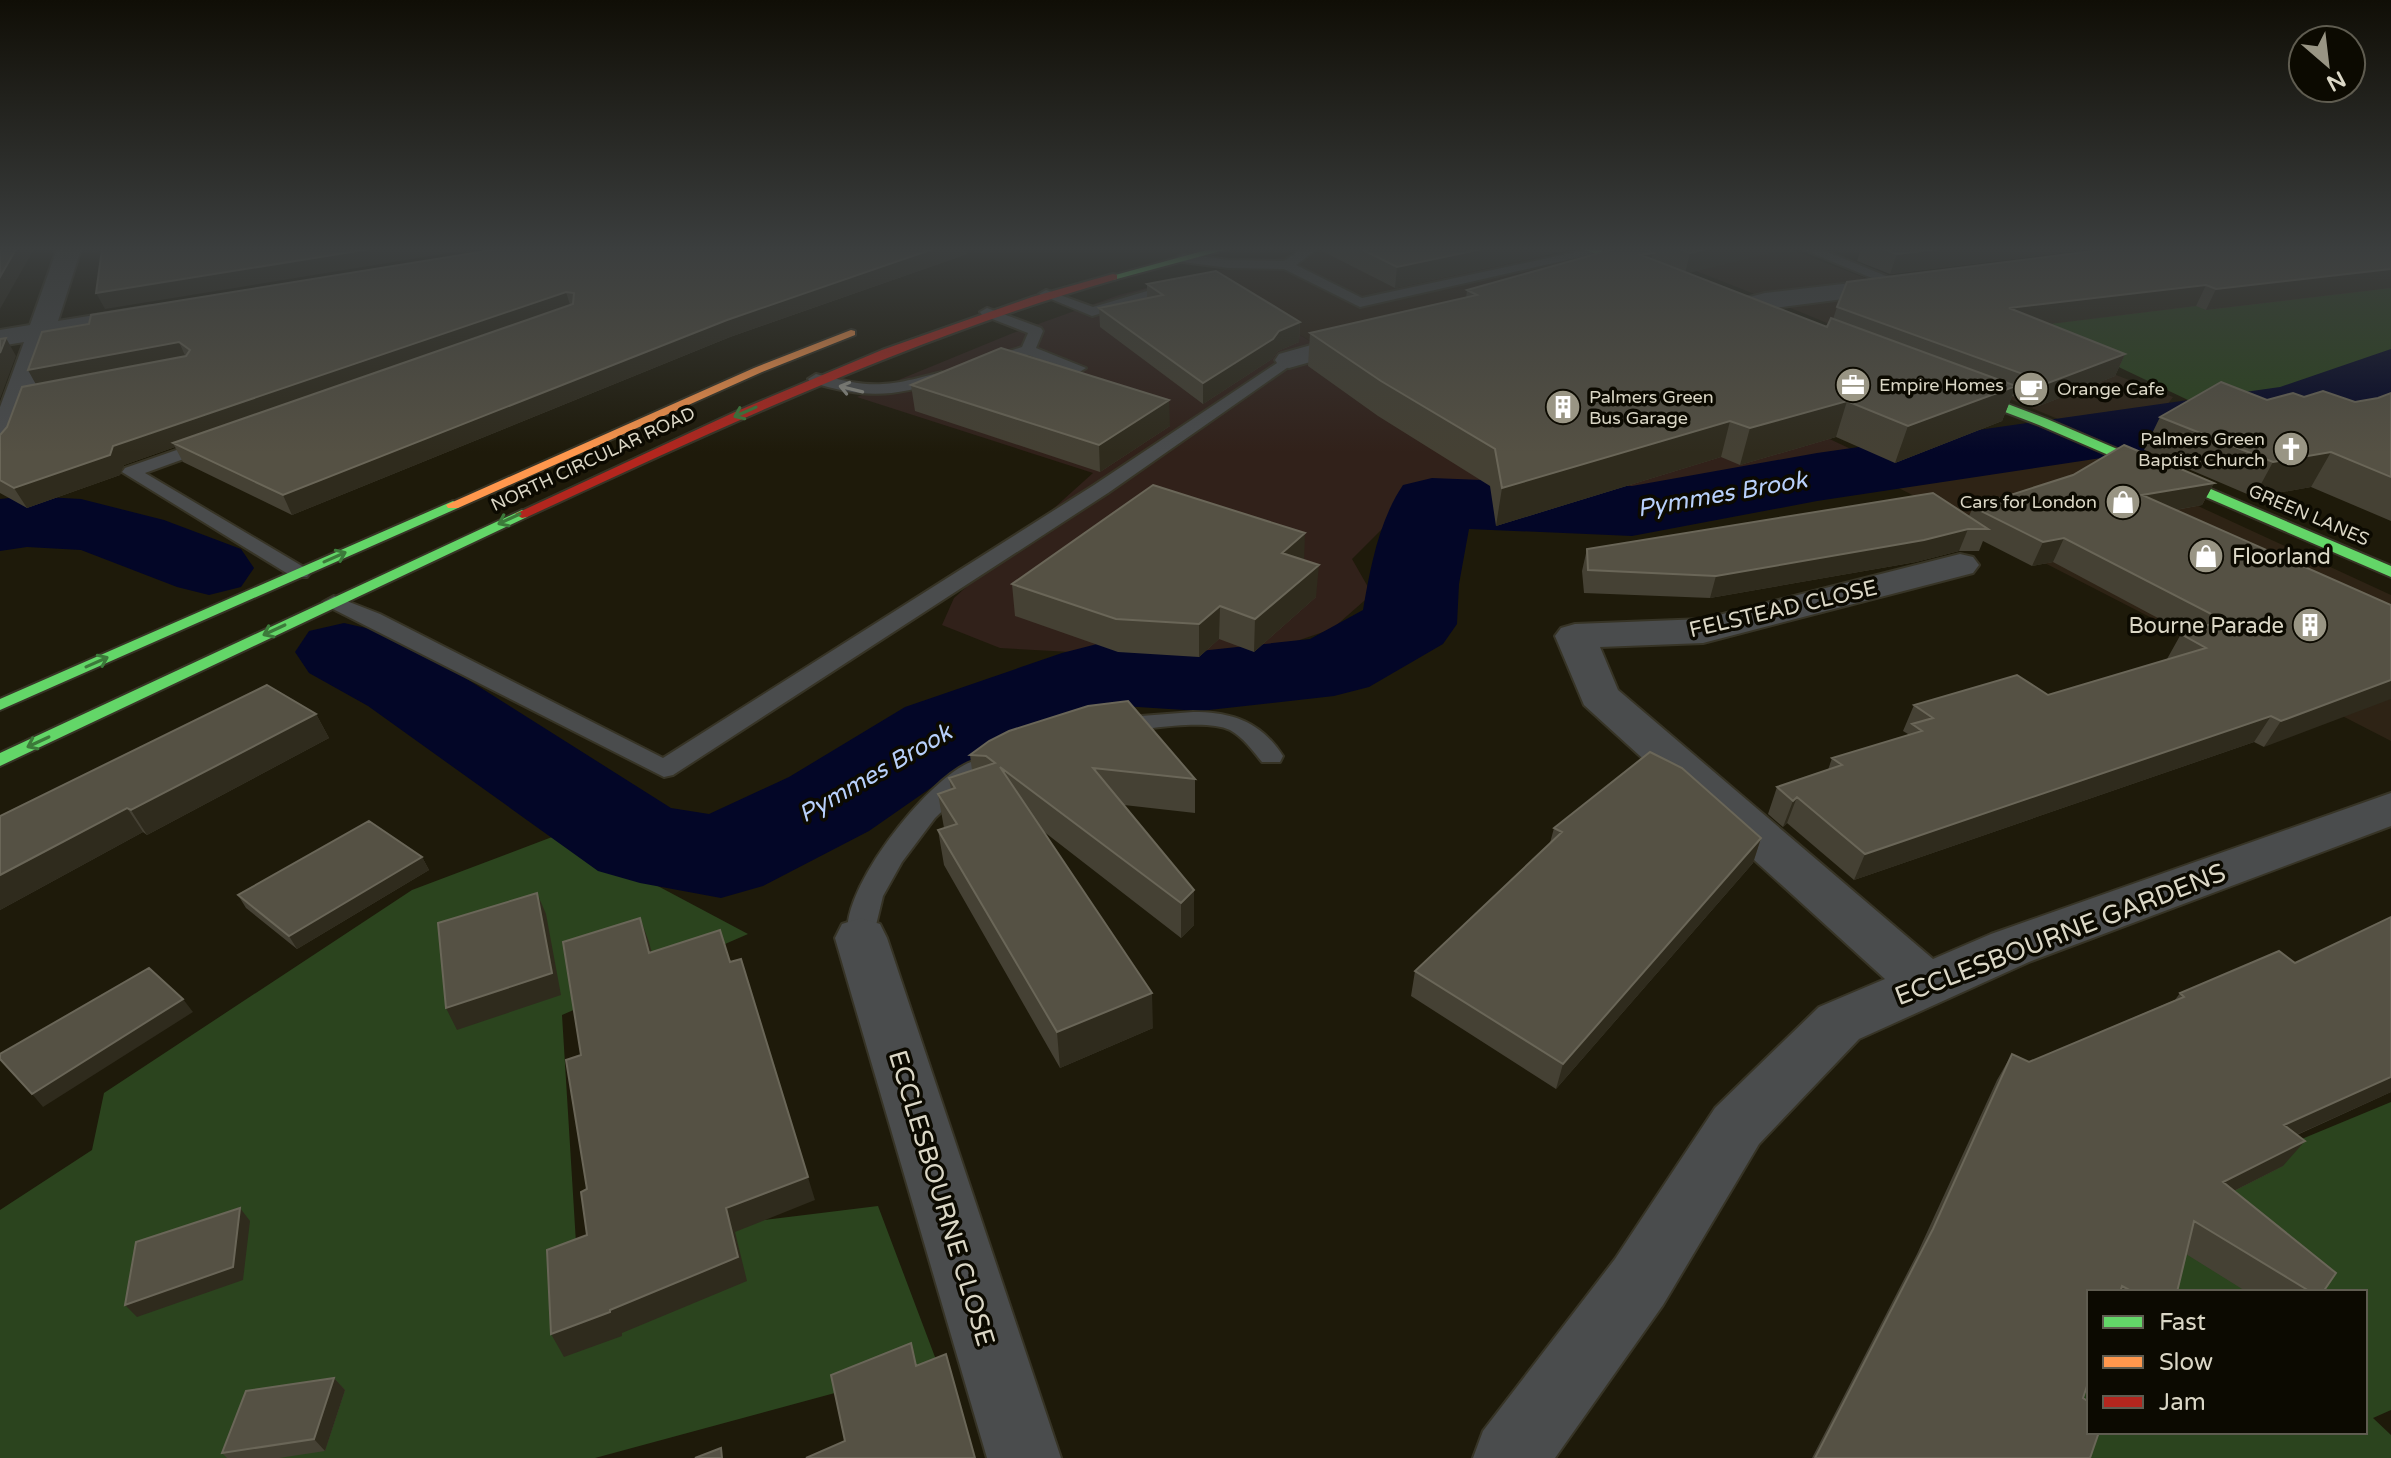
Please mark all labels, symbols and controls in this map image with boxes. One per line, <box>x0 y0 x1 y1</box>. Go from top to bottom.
north arrow <box>2287 24 2367 104</box>
text: N <box>2322 65 2350 96</box>
office icon: Empire Homes <box>1834 366 1872 404</box>
cafe icon: Orange Cafe <box>2012 370 2050 408</box>
place label: Empire Homes <box>1879 374 2004 396</box>
place label: Orange Cafe <box>2057 378 2165 400</box>
one-way arrow <box>839 381 864 396</box>
place label: Palmers Green Bus Garage <box>1589 386 1714 429</box>
building icon: Palmers Green Bus Garage <box>1544 388 1582 426</box>
street label: NORTH CIRCULAR ROAD <box>487 402 699 516</box>
one-way arrow <box>734 405 758 420</box>
place label: Palmers Green Baptist Church <box>2138 428 2265 471</box>
church icon: Palmers Green Baptist Church <box>2272 430 2310 468</box>
water label: Pymmes Brook <box>1635 465 1811 524</box>
street label: GREEN LANES <box>2245 480 2373 550</box>
shop icon: Cars for London <box>2104 483 2142 521</box>
place label: Cars for London <box>1960 491 2097 513</box>
one-way arrow <box>497 513 521 528</box>
shop icon: Floorland <box>2187 537 2225 575</box>
place label: Floorland <box>2232 544 2331 570</box>
one-way arrow <box>323 549 347 564</box>
street label: FELSTEAD CLOSE <box>1687 575 1880 643</box>
building icon: Bourne Parade <box>2291 606 2329 644</box>
place label: Bourne Parade <box>2128 613 2284 639</box>
one-way arrow <box>262 624 286 639</box>
one-way arrow <box>84 654 109 669</box>
water label: Pymmes Brook <box>794 717 959 829</box>
one-way arrow <box>27 735 51 750</box>
street label: ECCLESBOURNE GARDENS <box>1890 857 2230 1012</box>
street label: ECCLESBOURNE CLOSE <box>882 1046 1001 1350</box>
legend <box>2087 1290 2367 1434</box>
text: Fast <box>2159 1308 2206 1337</box>
text: Slow <box>2159 1348 2213 1377</box>
text: Jam <box>2159 1388 2206 1417</box>

